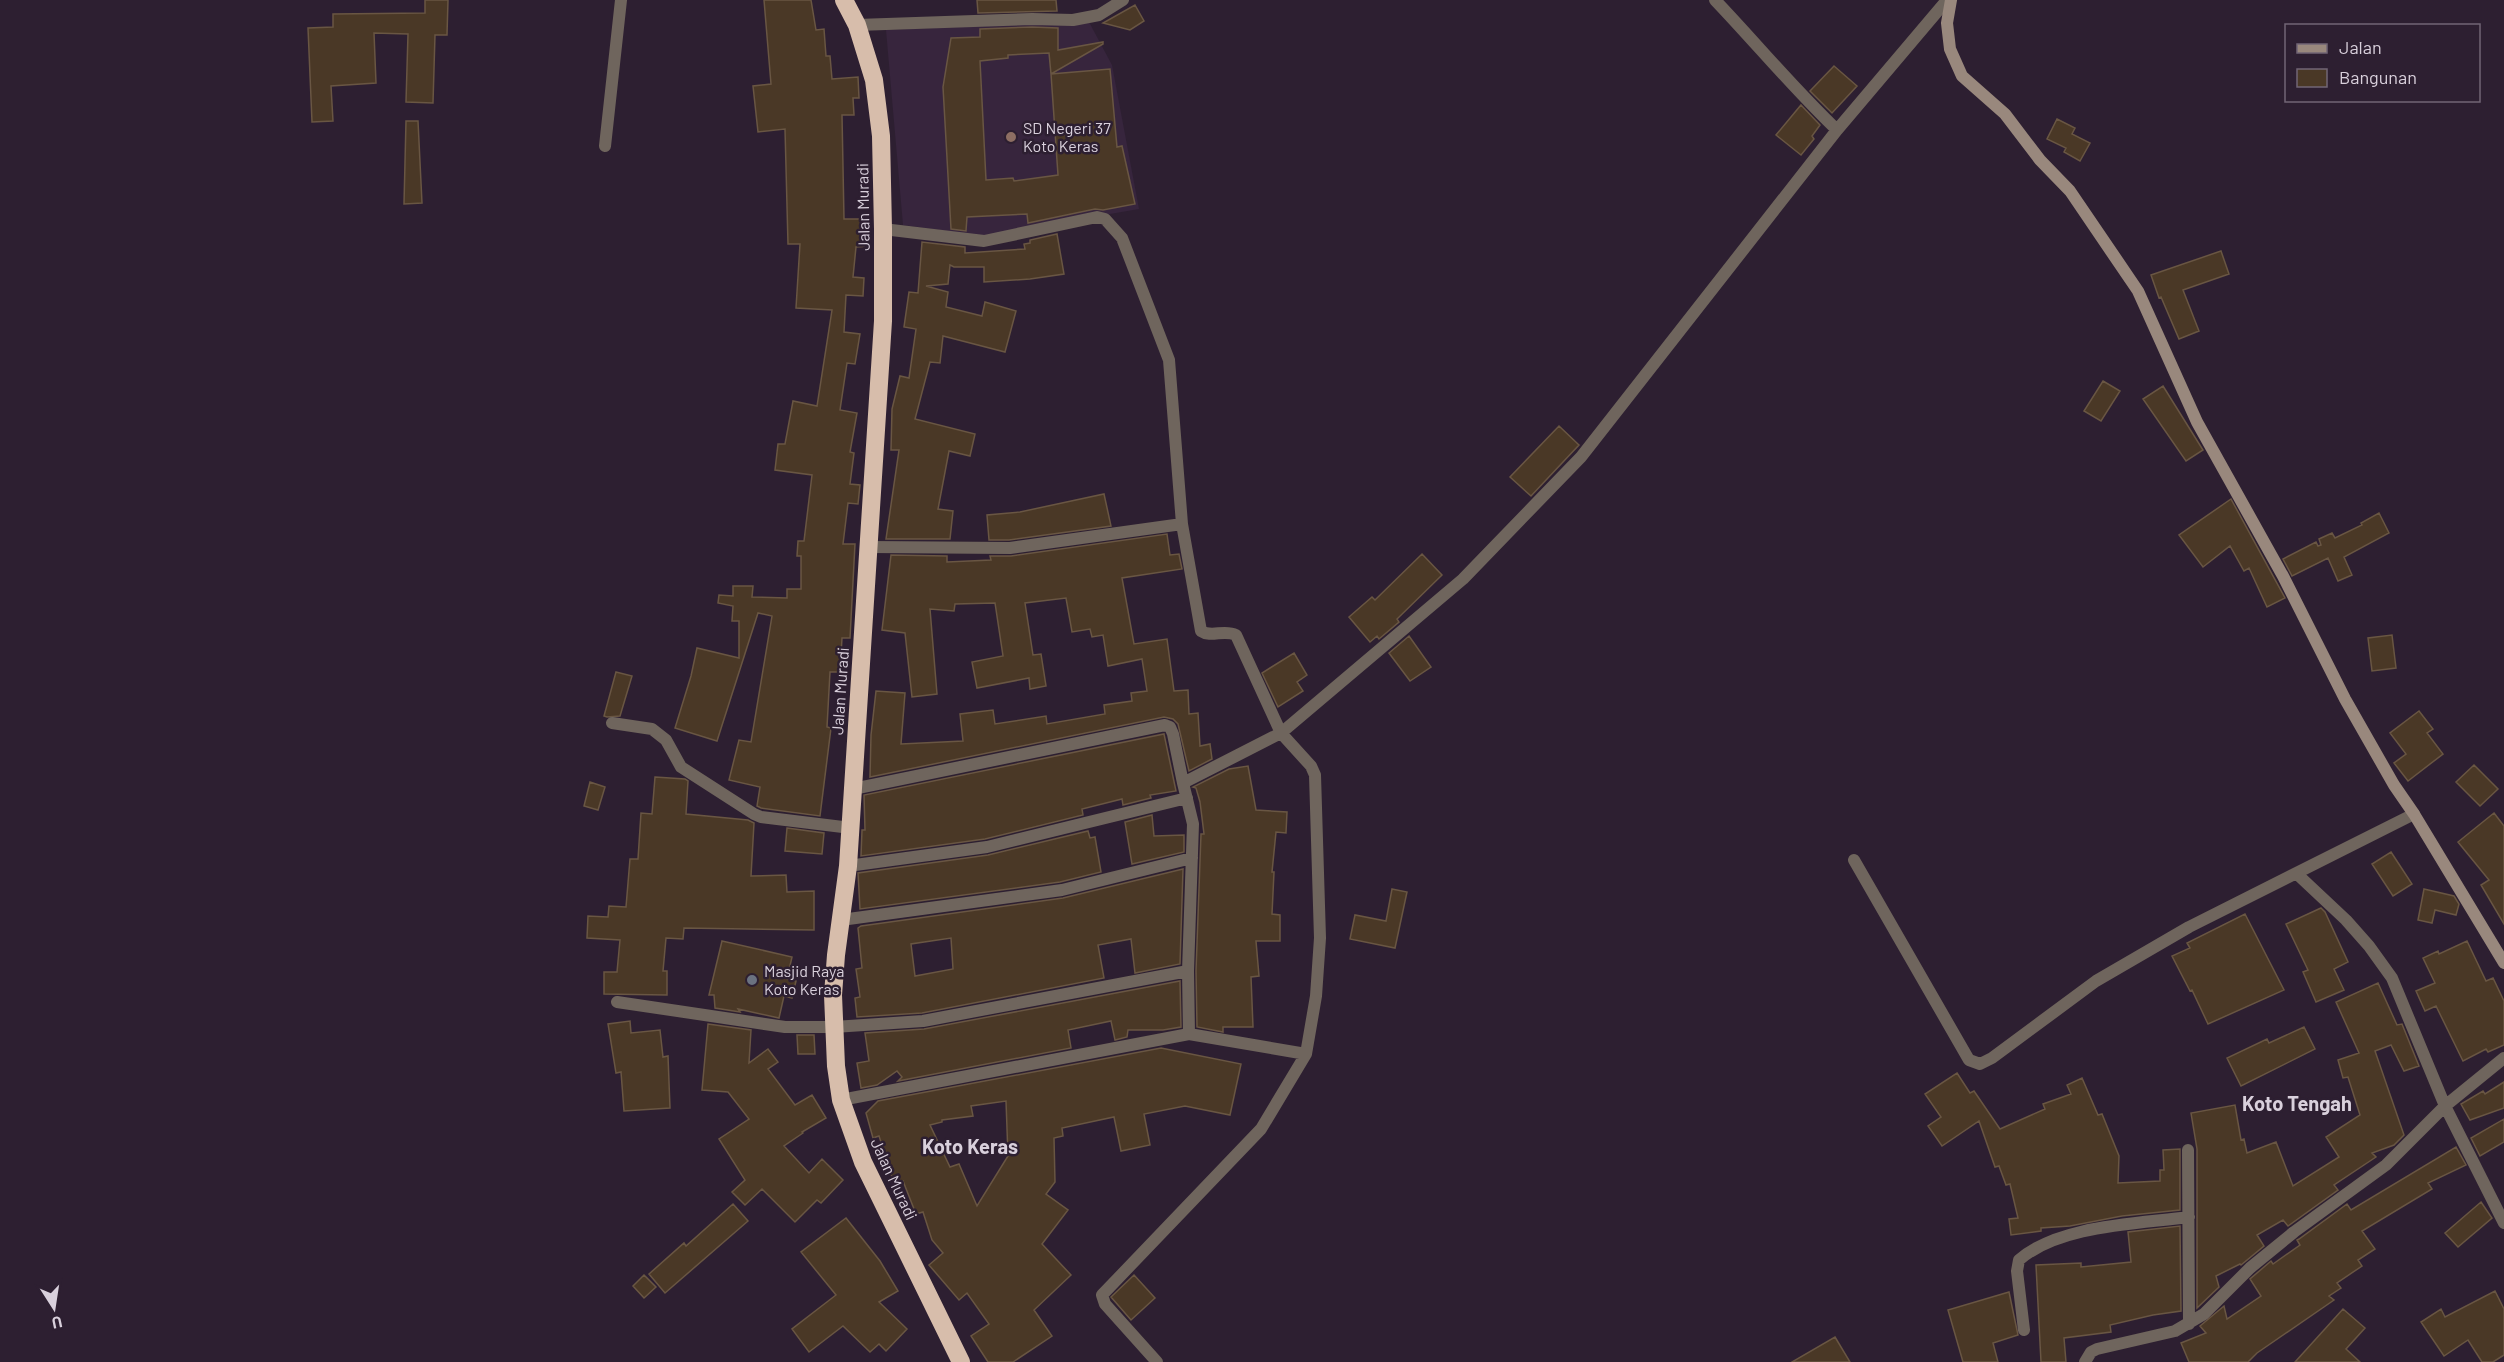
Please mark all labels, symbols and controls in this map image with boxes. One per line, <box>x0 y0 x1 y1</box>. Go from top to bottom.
legend <box>2285 24 2480 102</box>
text: Jalan <box>2339 36 2382 58</box>
text: Bangunan <box>2339 66 2417 88</box>
place label: SD Negeri 37 Koto Keras <box>1023 118 1111 155</box>
marker: SD Negeri 37 Koto Keras <box>1004 130 1018 144</box>
street label: Jalan Muradi <box>852 163 873 251</box>
street label: Jalan Muradi <box>827 646 852 735</box>
place label: Masjid Raya Koto Keras <box>764 961 845 998</box>
marker: Masjid Raya Koto Keras <box>745 973 759 987</box>
district label: Koto Tengah <box>2242 1091 2352 1115</box>
district label: Koto Keras <box>922 1134 1018 1158</box>
street label: Jalan Muradi <box>867 1135 922 1223</box>
north arrow <box>24 1278 84 1338</box>
text: U <box>50 1313 64 1334</box>

